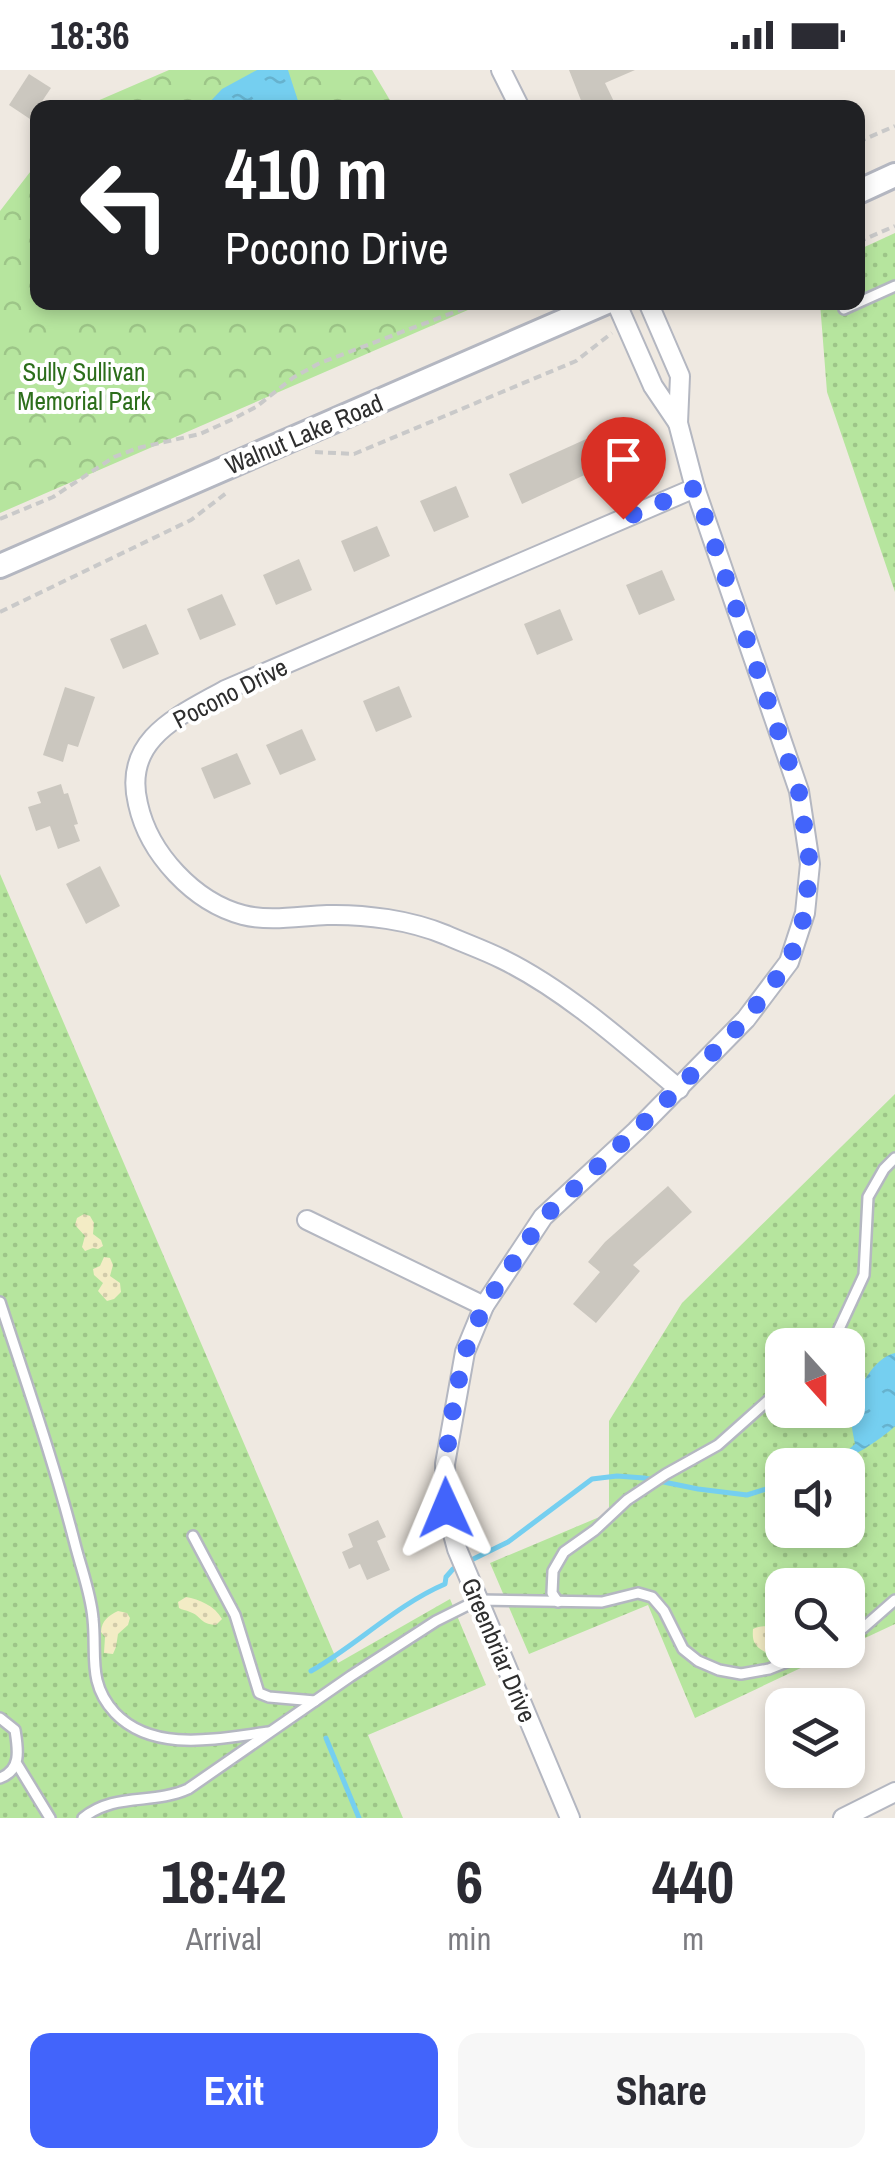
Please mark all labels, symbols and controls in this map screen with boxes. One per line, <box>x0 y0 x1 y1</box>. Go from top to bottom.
text: 18:36 <box>50 10 130 61</box>
text: 410 m <box>225 127 388 221</box>
icon: left <box>60 140 190 270</box>
text: Pocono Drive <box>225 217 449 278</box>
park label: Sully Sullivan Memorial Park <box>17 355 151 418</box>
street label: Walnut Lake Road <box>220 386 388 482</box>
pin <box>581 417 666 520</box>
icon: arrive <box>596 432 651 487</box>
street label: Pocono Drive <box>167 650 293 736</box>
north arrow <box>765 1328 865 1428</box>
map controls <box>765 1328 865 1788</box>
button: sound <box>765 1448 865 1548</box>
position arrow <box>394 1456 498 1560</box>
button: search <box>765 1568 865 1668</box>
street label: Greenbriar Drive <box>453 1573 545 1727</box>
button: layers <box>765 1688 865 1788</box>
text: 18:42 <box>161 1841 287 1922</box>
text: 6 <box>456 1841 483 1922</box>
text: 440 <box>652 1841 734 1922</box>
text: Arrival <box>186 1917 262 1960</box>
text: min <box>447 1917 491 1960</box>
text: m <box>682 1917 704 1960</box>
button: Exit <box>30 2033 438 2148</box>
button: Share <box>458 2033 865 2148</box>

